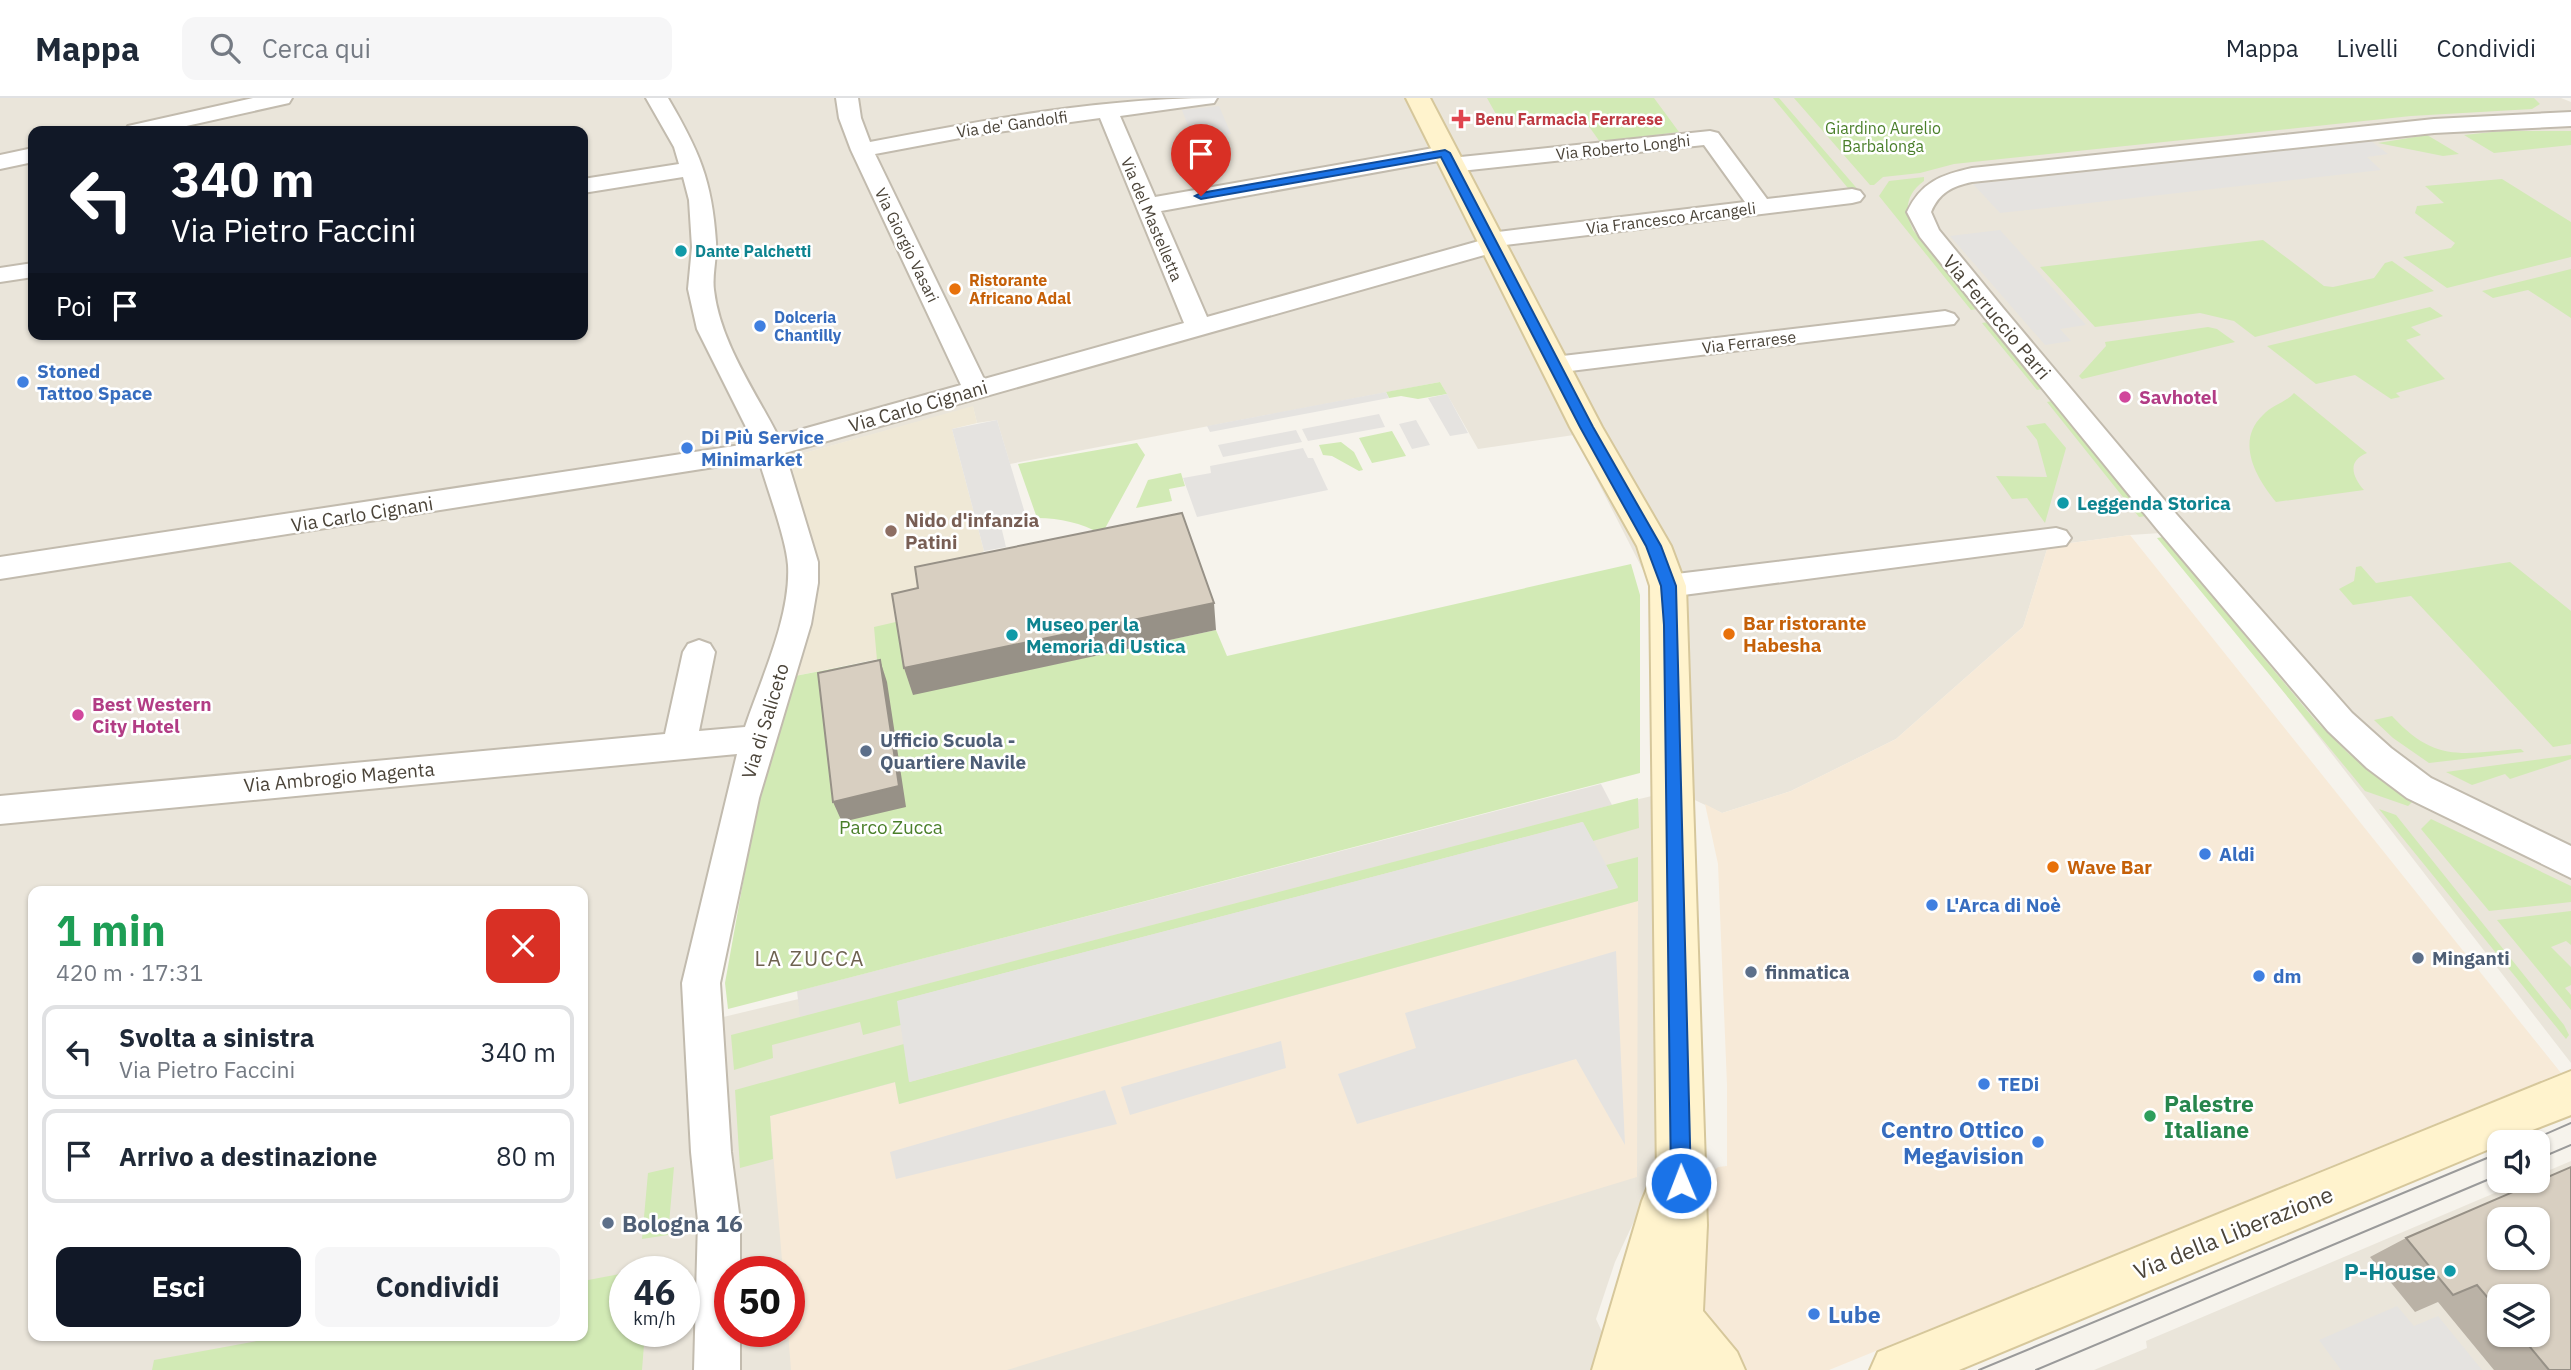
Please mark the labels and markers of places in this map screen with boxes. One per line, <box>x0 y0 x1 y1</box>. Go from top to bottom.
place label: Benu Farmacia Ferrarese <box>1475 109 1663 129</box>
marker: Benu Farmacia Ferrarese <box>1453 111 1469 127</box>
pin <box>1171 124 1231 196</box>
place label: Dante Palchetti <box>695 241 811 261</box>
marker: Dante Palchetti <box>673 243 689 259</box>
place label: Ristorante Africano Adal <box>969 270 1071 308</box>
marker: Ristorante Africano Adal <box>947 281 963 297</box>
place label: Dolceria Chantilly <box>774 307 842 345</box>
marker: Dolceria Chantilly <box>752 318 768 334</box>
place label: Stoned Tattoo Space <box>37 359 152 405</box>
marker: Stoned Tattoo Space <box>15 374 31 390</box>
place label: Savhotel <box>2139 385 2218 409</box>
marker: Savhotel <box>2117 389 2133 405</box>
place label: Di Più Service Minimarket <box>701 425 824 471</box>
marker: Di Più Service Minimarket <box>679 440 695 456</box>
place label: Leggenda Storica <box>2077 491 2231 515</box>
marker: Leggenda Storica <box>2055 495 2071 511</box>
place label: Nido d'infanzia Patini <box>905 508 1040 554</box>
marker: Nido d'infanzia Patini <box>883 523 899 539</box>
place label: Bar ristorante Habesha <box>1743 611 1867 657</box>
place label: Museo per la Memoria di Ustica <box>1026 612 1186 658</box>
marker: Bar ristorante Habesha <box>1721 626 1737 642</box>
marker: Museo per la Memoria di Ustica <box>1004 627 1020 643</box>
place label: Best Western City Hotel <box>92 692 212 738</box>
marker: Best Western City Hotel <box>70 707 86 723</box>
place label: Ufficio Scuola - Quartiere Navile <box>880 728 1026 774</box>
marker: Ufficio Scuola - Quartiere Navile <box>858 743 874 759</box>
place label: Aldi <box>2219 842 2255 866</box>
marker: Aldi <box>2197 846 2213 862</box>
place label: Wave Bar <box>2067 855 2152 879</box>
marker: Wave Bar <box>2045 859 2061 875</box>
place label: L'Arca di Noè <box>1946 893 2061 917</box>
marker: L'Arca di Noè <box>1924 897 1940 913</box>
place label: Minganti <box>2432 946 2510 970</box>
marker: Minganti <box>2410 950 2426 966</box>
place label: finmatica <box>1765 960 1850 984</box>
marker: finmatica <box>1743 964 1759 980</box>
place label: dm <box>2273 964 2302 988</box>
marker: dm <box>2251 968 2267 984</box>
place label: TEDi <box>1998 1072 2039 1096</box>
marker: TEDi <box>1976 1076 1992 1092</box>
place label: Palestre Italiane <box>2164 1088 2254 1144</box>
marker: Palestre Italiane <box>2142 1108 2158 1124</box>
place label: Centro Ottico Megavision <box>1881 1114 2024 1170</box>
marker: Centro Ottico Megavision <box>2030 1134 2046 1150</box>
place label: Bologna 16 <box>622 1208 743 1238</box>
marker: Bologna 16 <box>600 1215 616 1231</box>
place label: P-House <box>2344 1256 2436 1286</box>
marker: P-House <box>2442 1263 2458 1279</box>
place label: Lube <box>1828 1299 1881 1329</box>
marker: Lube <box>1806 1306 1822 1322</box>

